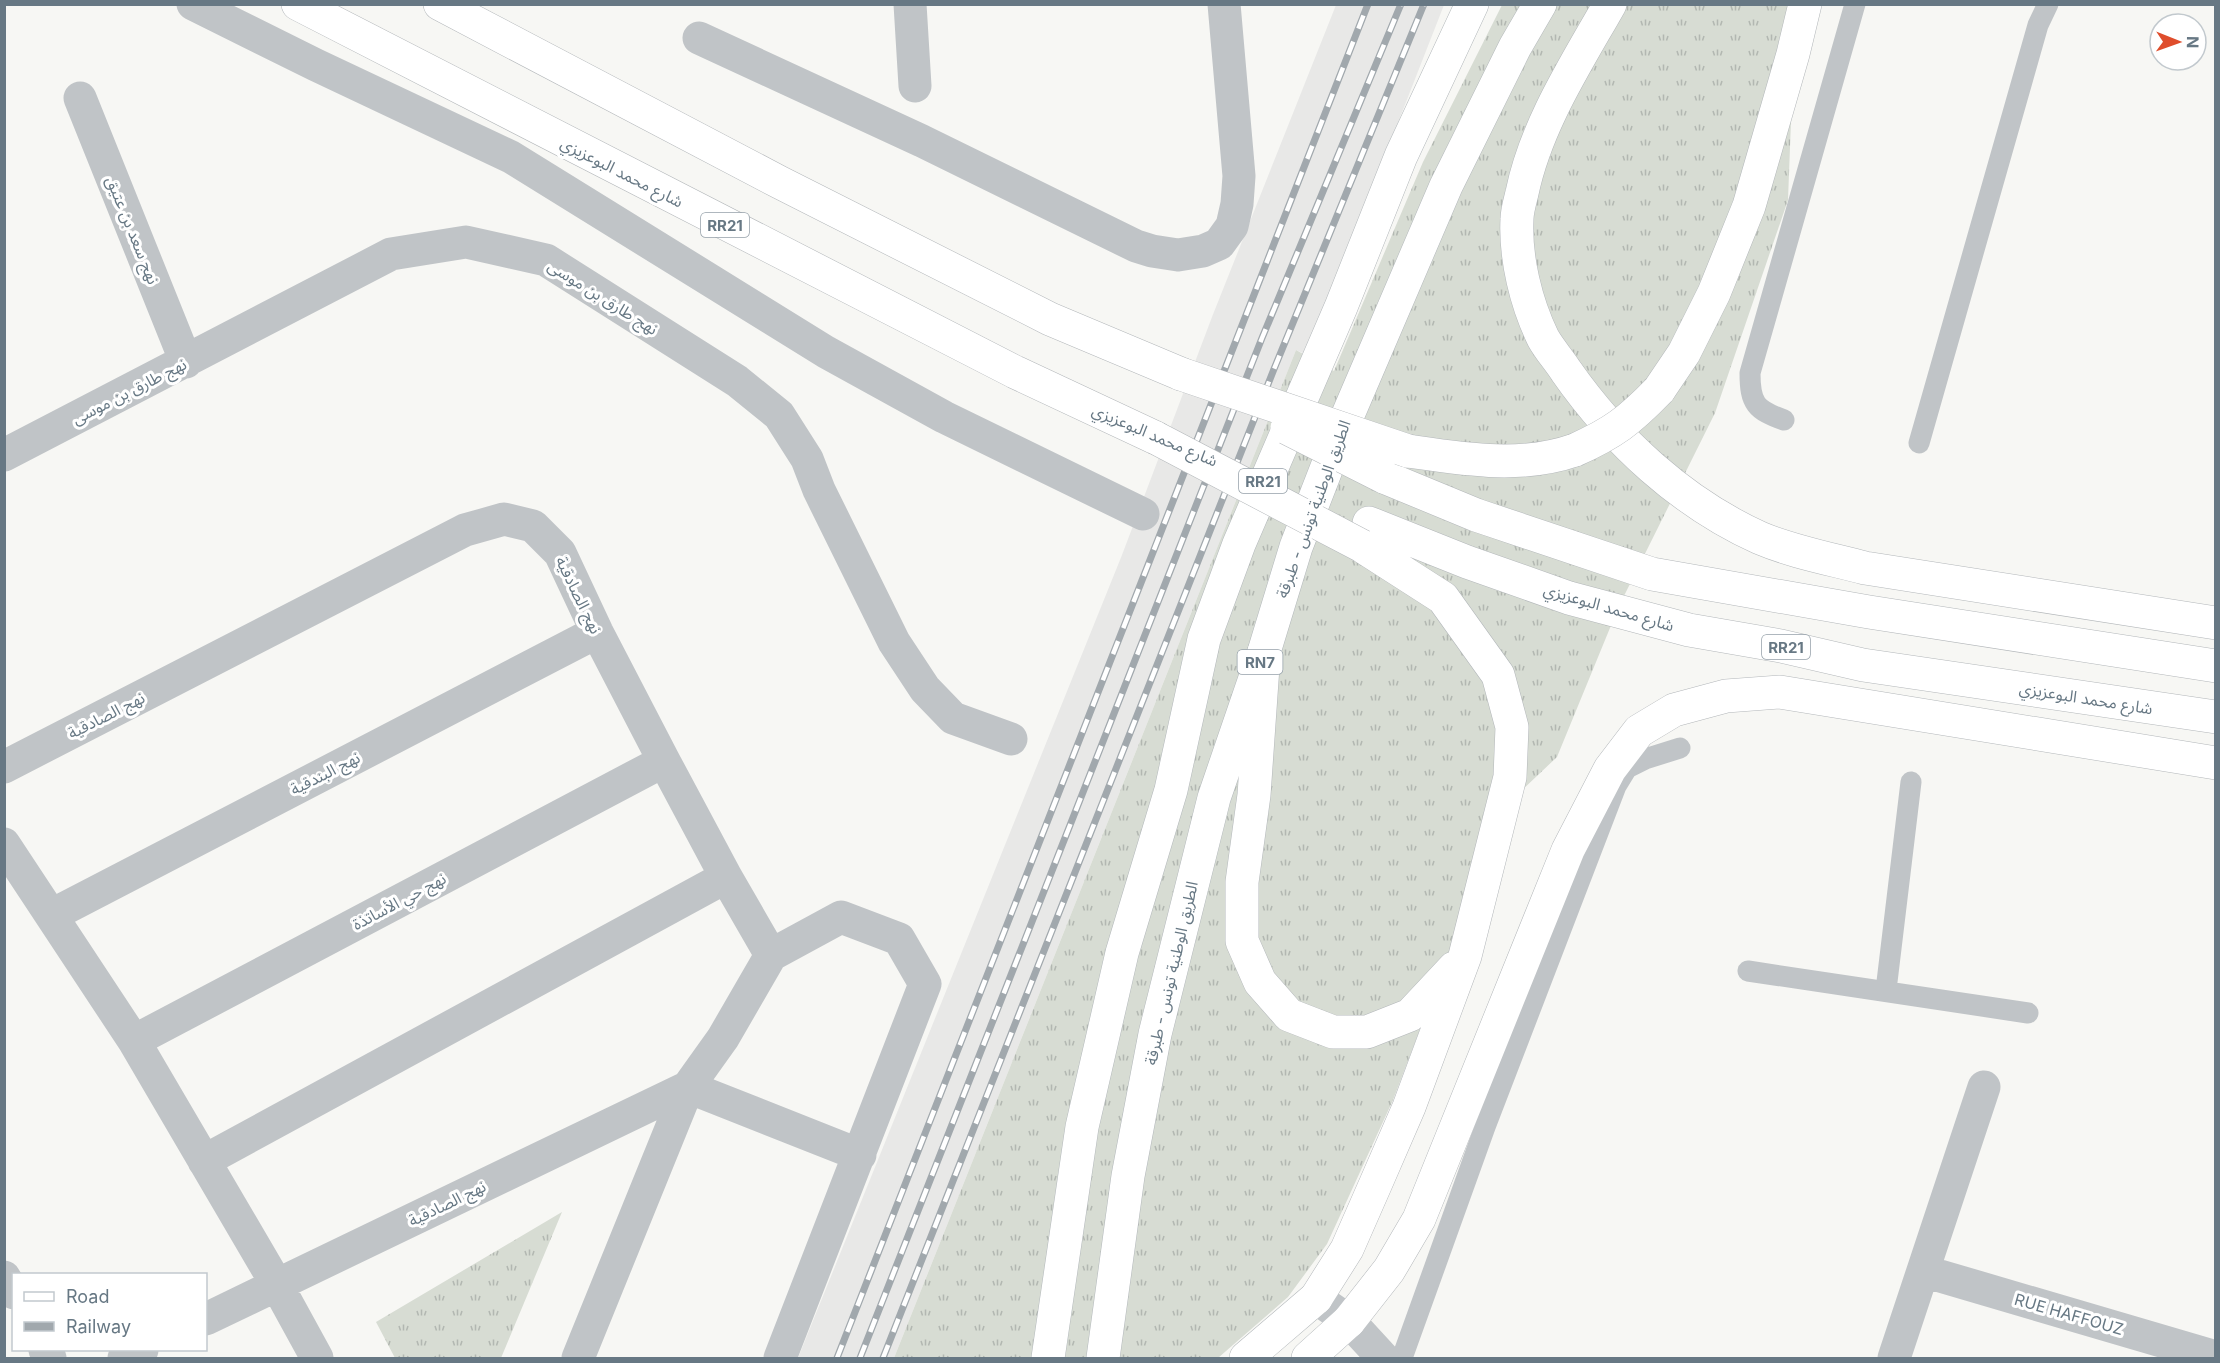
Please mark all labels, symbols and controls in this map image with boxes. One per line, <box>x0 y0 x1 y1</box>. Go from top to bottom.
north arrow <box>2148 12 2208 72</box>
text: N <box>2183 36 2203 49</box>
street label: شارع محمد البوعزيزي <box>556 133 687 214</box>
street label: نهج سعد بن عتيق <box>99 173 164 288</box>
road number: RR21 <box>701 213 749 237</box>
street label: نهج طارق بن موسى <box>543 255 662 341</box>
street label: نهج طارق بن موسى <box>68 354 191 431</box>
street label: شارع محمد البوعزيزي <box>1088 399 1221 473</box>
street label: الطريق الوطنية تونس - طبرقة <box>1271 417 1355 601</box>
road number: RR21 <box>1239 469 1287 493</box>
street label: نهج الصادقية <box>549 553 606 638</box>
street label: شارع محمد البوعزيزي <box>1541 579 1677 638</box>
road number: RR21 <box>1762 635 1810 659</box>
road number: RN7 <box>1238 650 1282 674</box>
street label: شارع محمد البوعزيزي <box>2017 678 2154 721</box>
street label: نهج الصادقية <box>64 687 149 746</box>
street label: نهج البندقية <box>287 747 365 802</box>
street label: نهج حي الأساتذة <box>349 868 451 937</box>
street label: الطريق الوطنية تونس - طبرقة <box>1140 879 1203 1067</box>
street label: نهج الصادقية <box>405 1176 490 1233</box>
legend <box>12 1273 207 1351</box>
text: Road <box>66 1286 109 1307</box>
street label: RUE HAFFOUZ <box>2012 1289 2126 1339</box>
text: Railway <box>66 1316 131 1337</box>

